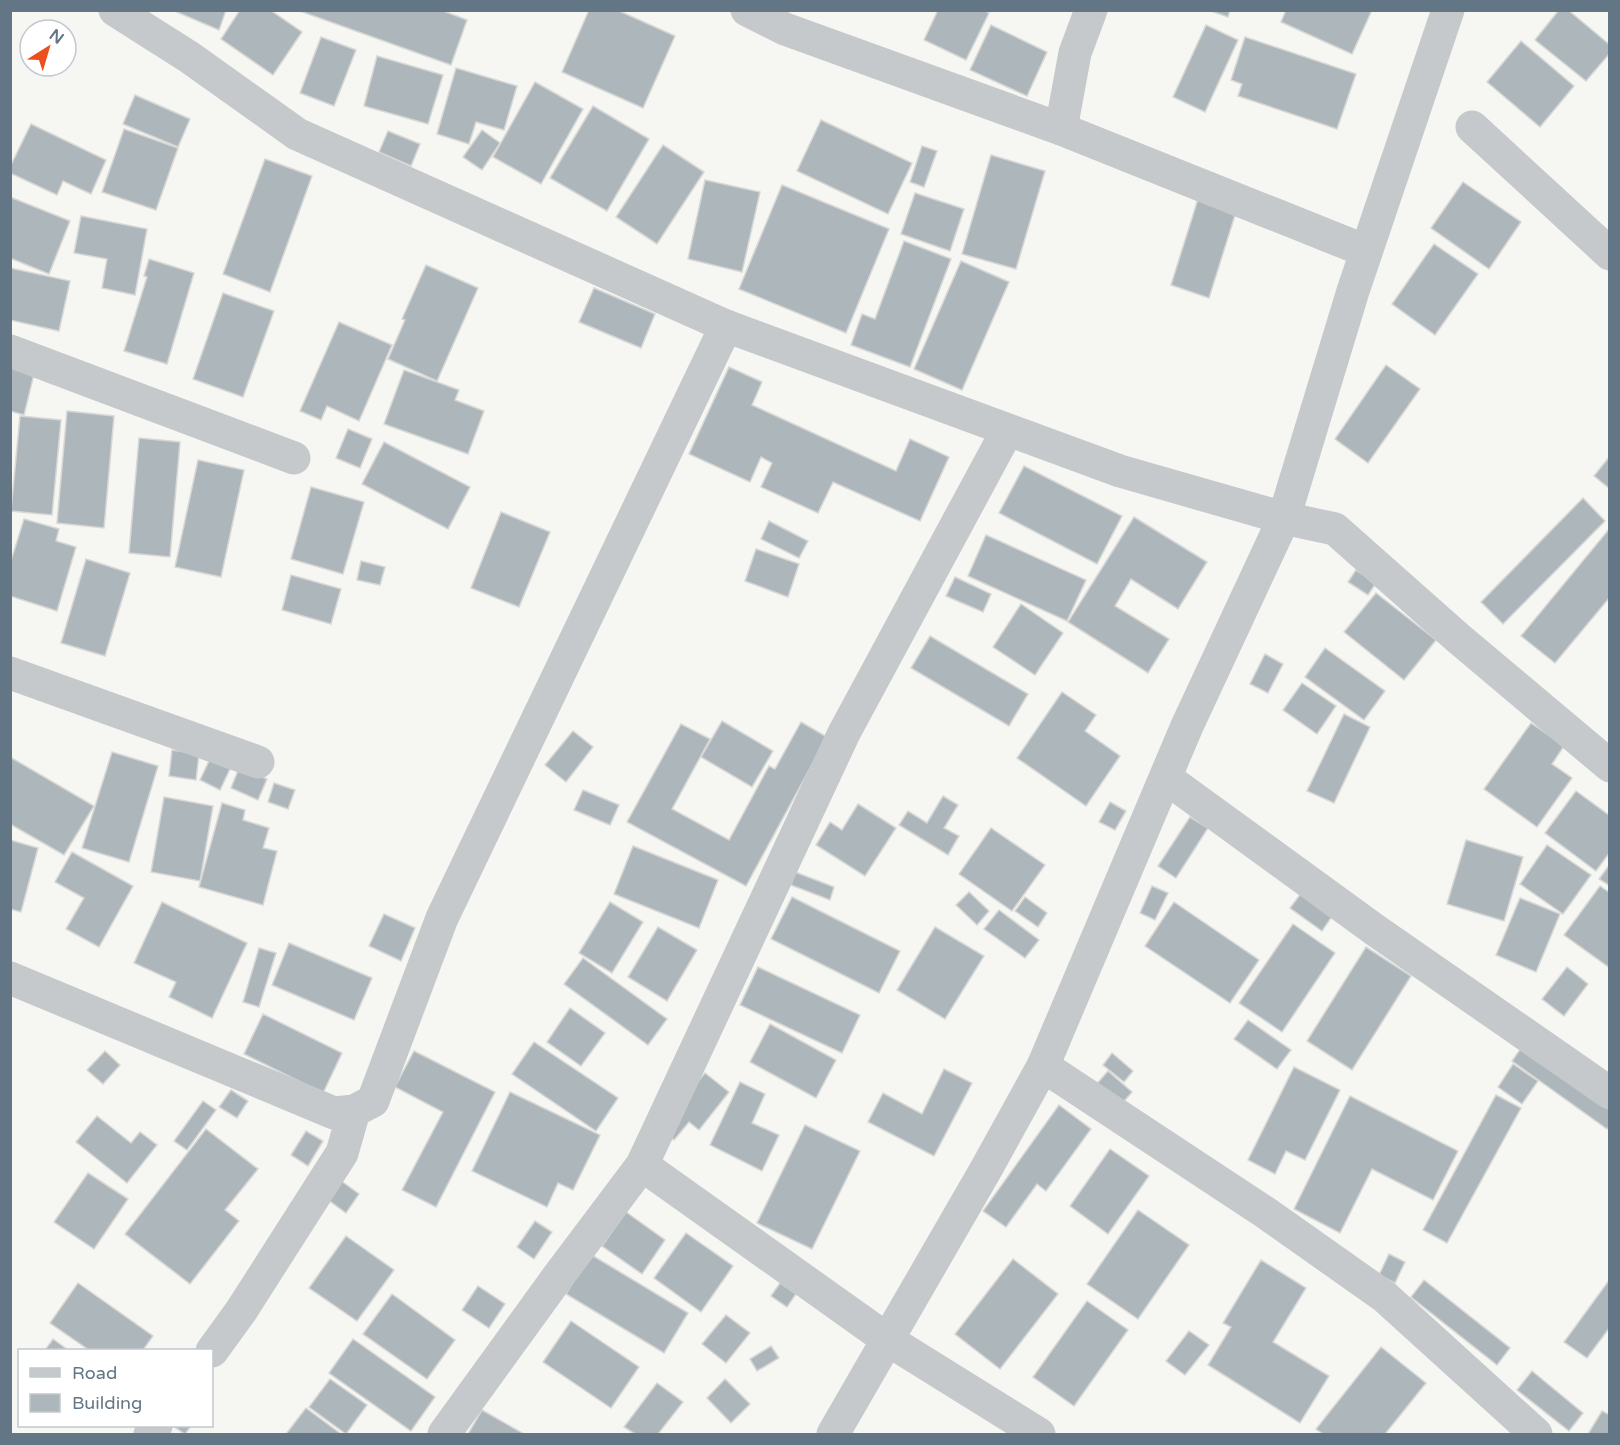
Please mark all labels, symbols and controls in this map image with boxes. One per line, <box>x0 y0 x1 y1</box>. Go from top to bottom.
north arrow <box>18 18 78 78</box>
text: N <box>45 25 68 49</box>
legend <box>18 1349 213 1427</box>
text: Road <box>72 1362 117 1384</box>
text: Building <box>72 1392 142 1414</box>

